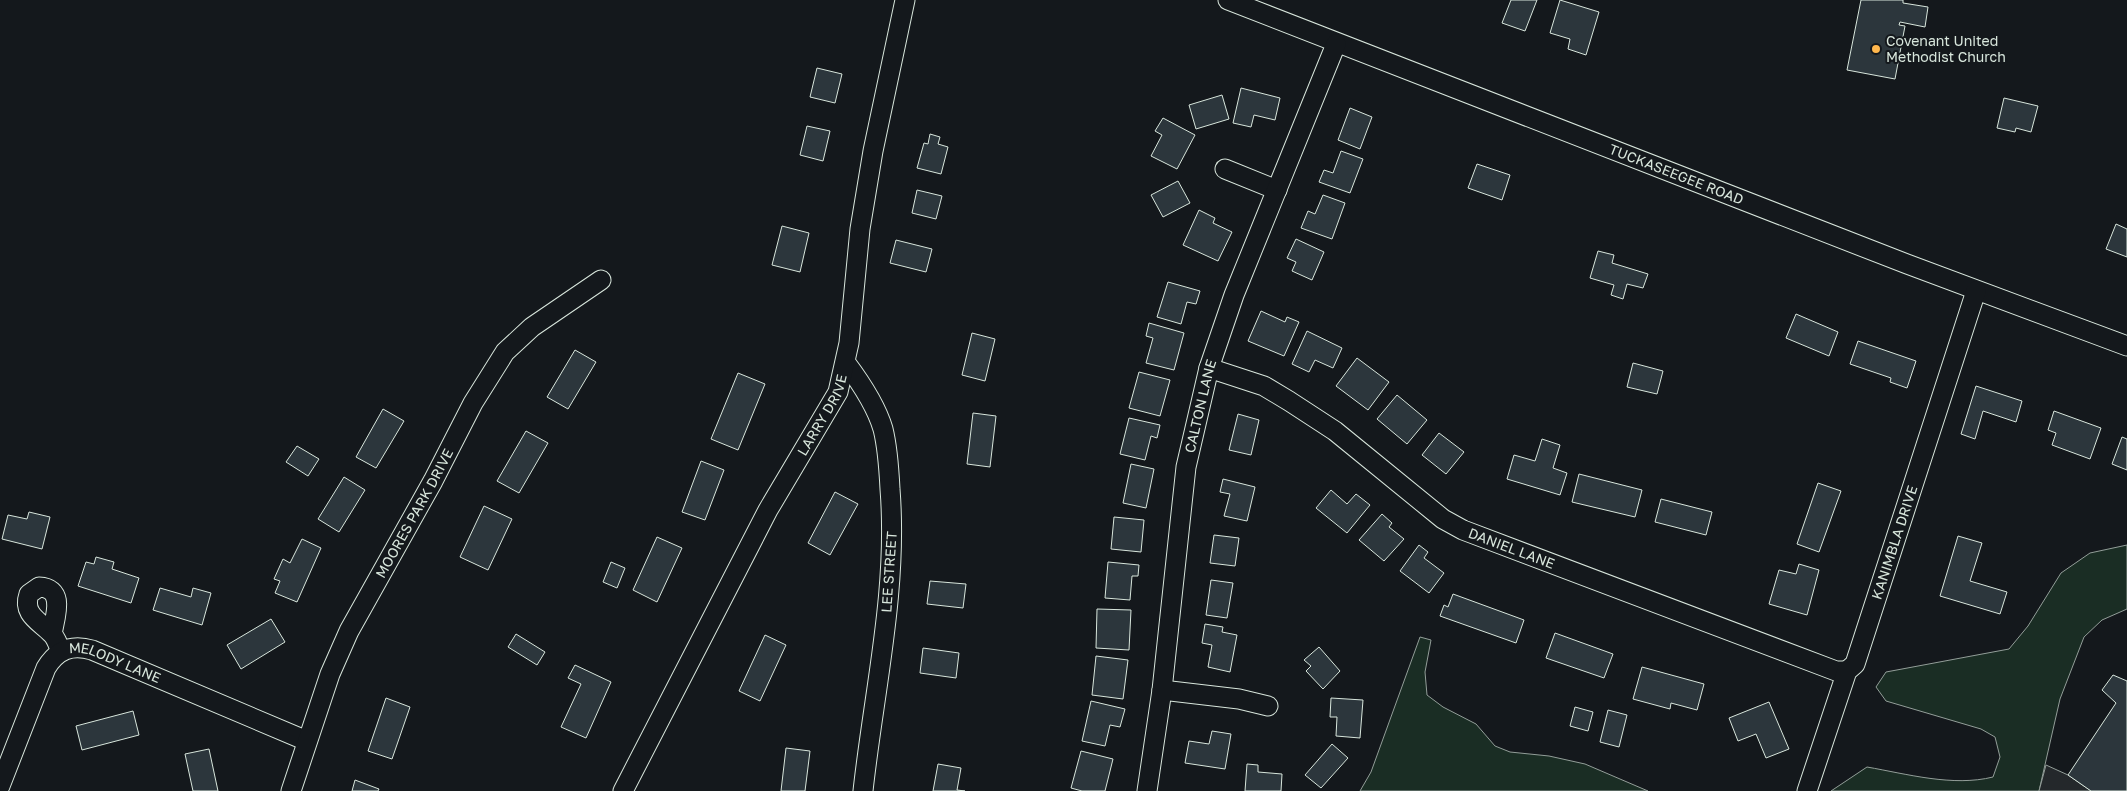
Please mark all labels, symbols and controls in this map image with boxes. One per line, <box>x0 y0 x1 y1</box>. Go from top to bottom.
place label: Covenant United Methodist Church <box>1886 32 2006 65</box>
marker: Covenant United Methodist Church <box>1870 43 1882 55</box>
street label: TUCKASEEGEE ROAD <box>1607 140 1746 208</box>
street label: CALTON LANE <box>1181 357 1219 454</box>
street label: LARRY DRIVE <box>793 373 850 459</box>
street label: MOORES PARK DRIVE <box>371 445 456 581</box>
street label: KANIMBLA DRIVE <box>1868 483 1920 601</box>
street label: DANIEL LANE <box>1466 524 1557 572</box>
street label: LEE STREET <box>877 530 900 613</box>
street label: MELODY LANE <box>68 638 164 686</box>

